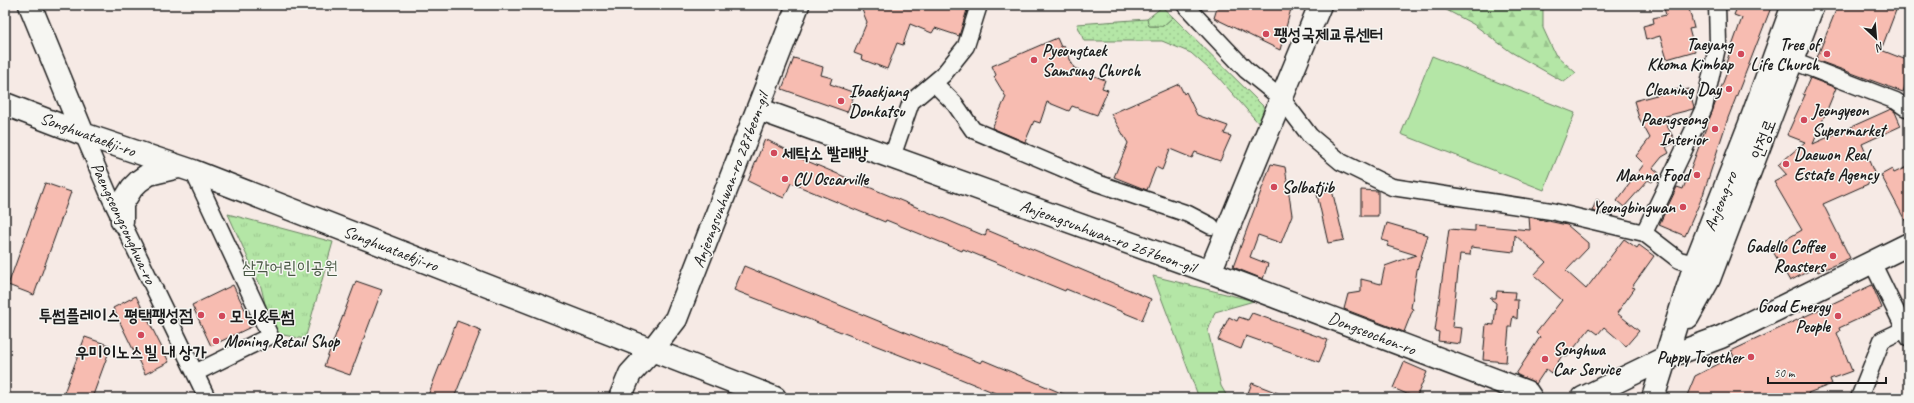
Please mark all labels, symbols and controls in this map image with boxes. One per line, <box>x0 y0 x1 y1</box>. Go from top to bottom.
north arrow <box>1856 18 1896 58</box>
place label: 팽성국제교류센터 <box>1274 24 1383 45</box>
marker: 팽성국제교류센터 <box>1261 29 1271 39</box>
place label: Taeyang Kkoma Kimbap <box>1647 34 1735 75</box>
place label: Tree of Life Church <box>1751 34 1823 75</box>
text: N <box>1872 39 1887 56</box>
place label: Pyeongtaek Samsung Church <box>1042 40 1141 81</box>
marker: Taeyang Kkoma Kimbap <box>1736 49 1746 59</box>
marker: Tree of Life Church <box>1822 49 1832 59</box>
marker: Pyeongtaek Samsung Church <box>1029 55 1039 65</box>
place label: Cleaning Day <box>1645 79 1722 100</box>
place label: Ibaekjang Donkatsu <box>849 81 910 122</box>
marker: Cleaning Day <box>1724 84 1734 94</box>
street label: Anjeongsunhwan-ro 287beon-gil <box>687 87 775 270</box>
marker: Ibaekjang Donkatsu <box>836 96 846 106</box>
place label: Jeongyeon Supermarket <box>1811 100 1888 141</box>
street label: Songhwataekji-ro <box>37 108 139 162</box>
place label: Paengseong Interior <box>1641 109 1709 150</box>
marker: Jeongyeon Supermarket <box>1799 115 1809 125</box>
street label: 안정로 <box>1746 116 1781 162</box>
marker: Paengseong Interior <box>1710 124 1720 134</box>
place label: 세탁소 빨래방 <box>782 143 869 164</box>
place label: Daewon Real Estate Agency <box>1794 144 1881 185</box>
marker: 세탁소 빨래방 <box>769 148 779 158</box>
street label: Paengseongsonghwa-ro <box>86 159 161 288</box>
marker: Daewon Real Estate Agency <box>1781 159 1791 169</box>
place label: Manna Food <box>1616 165 1692 186</box>
street label: Anjeong-ro <box>1699 167 1742 234</box>
place label: CU Oscarville <box>793 169 870 190</box>
marker: Manna Food <box>1692 170 1702 180</box>
marker: CU Oscarville <box>780 174 790 184</box>
place label: Solbatjib <box>1282 177 1336 198</box>
marker: Solbatjib <box>1269 182 1279 192</box>
street label: Anjeongsunhwan-ro 267beon-gil <box>1017 195 1201 279</box>
place label: Yeongbingwan <box>1593 197 1676 218</box>
marker: Yeongbingwan <box>1678 202 1688 212</box>
street label: Songhwataekji-ro <box>340 221 442 276</box>
place label: Gadello Coffee Roasters <box>1746 236 1827 277</box>
marker: Gadello Coffee Roasters <box>1828 251 1838 261</box>
park label: 삼각어린이공원 <box>242 257 338 278</box>
place label: Good Energy People <box>1758 296 1831 337</box>
place label: 투썸플레이스 평택팽성점 <box>38 305 193 326</box>
place label: 모닝&투썸 <box>230 306 295 327</box>
street label: Dongseochon-ro <box>1325 307 1419 360</box>
marker: 투썸플레이스 평택팽성점 <box>196 310 206 320</box>
marker: 모닝&투썸 <box>217 311 227 321</box>
marker: Good Energy People <box>1833 311 1843 321</box>
marker: 우미이노스빌 내 상가 <box>136 330 146 340</box>
place label: Moning Retail Shop <box>224 331 341 352</box>
marker: Moning Retail Shop <box>211 336 221 346</box>
place label: Songhwa Car Service <box>1553 339 1622 380</box>
place label: 우미이노스빌 내 상가 <box>75 342 207 363</box>
place label: Puppy Together <box>1657 347 1745 368</box>
marker: Puppy Together <box>1746 352 1756 362</box>
marker: Songhwa Car Service <box>1540 354 1550 364</box>
scale bar <box>1768 359 1886 385</box>
text: 50 m <box>1774 365 1796 381</box>

